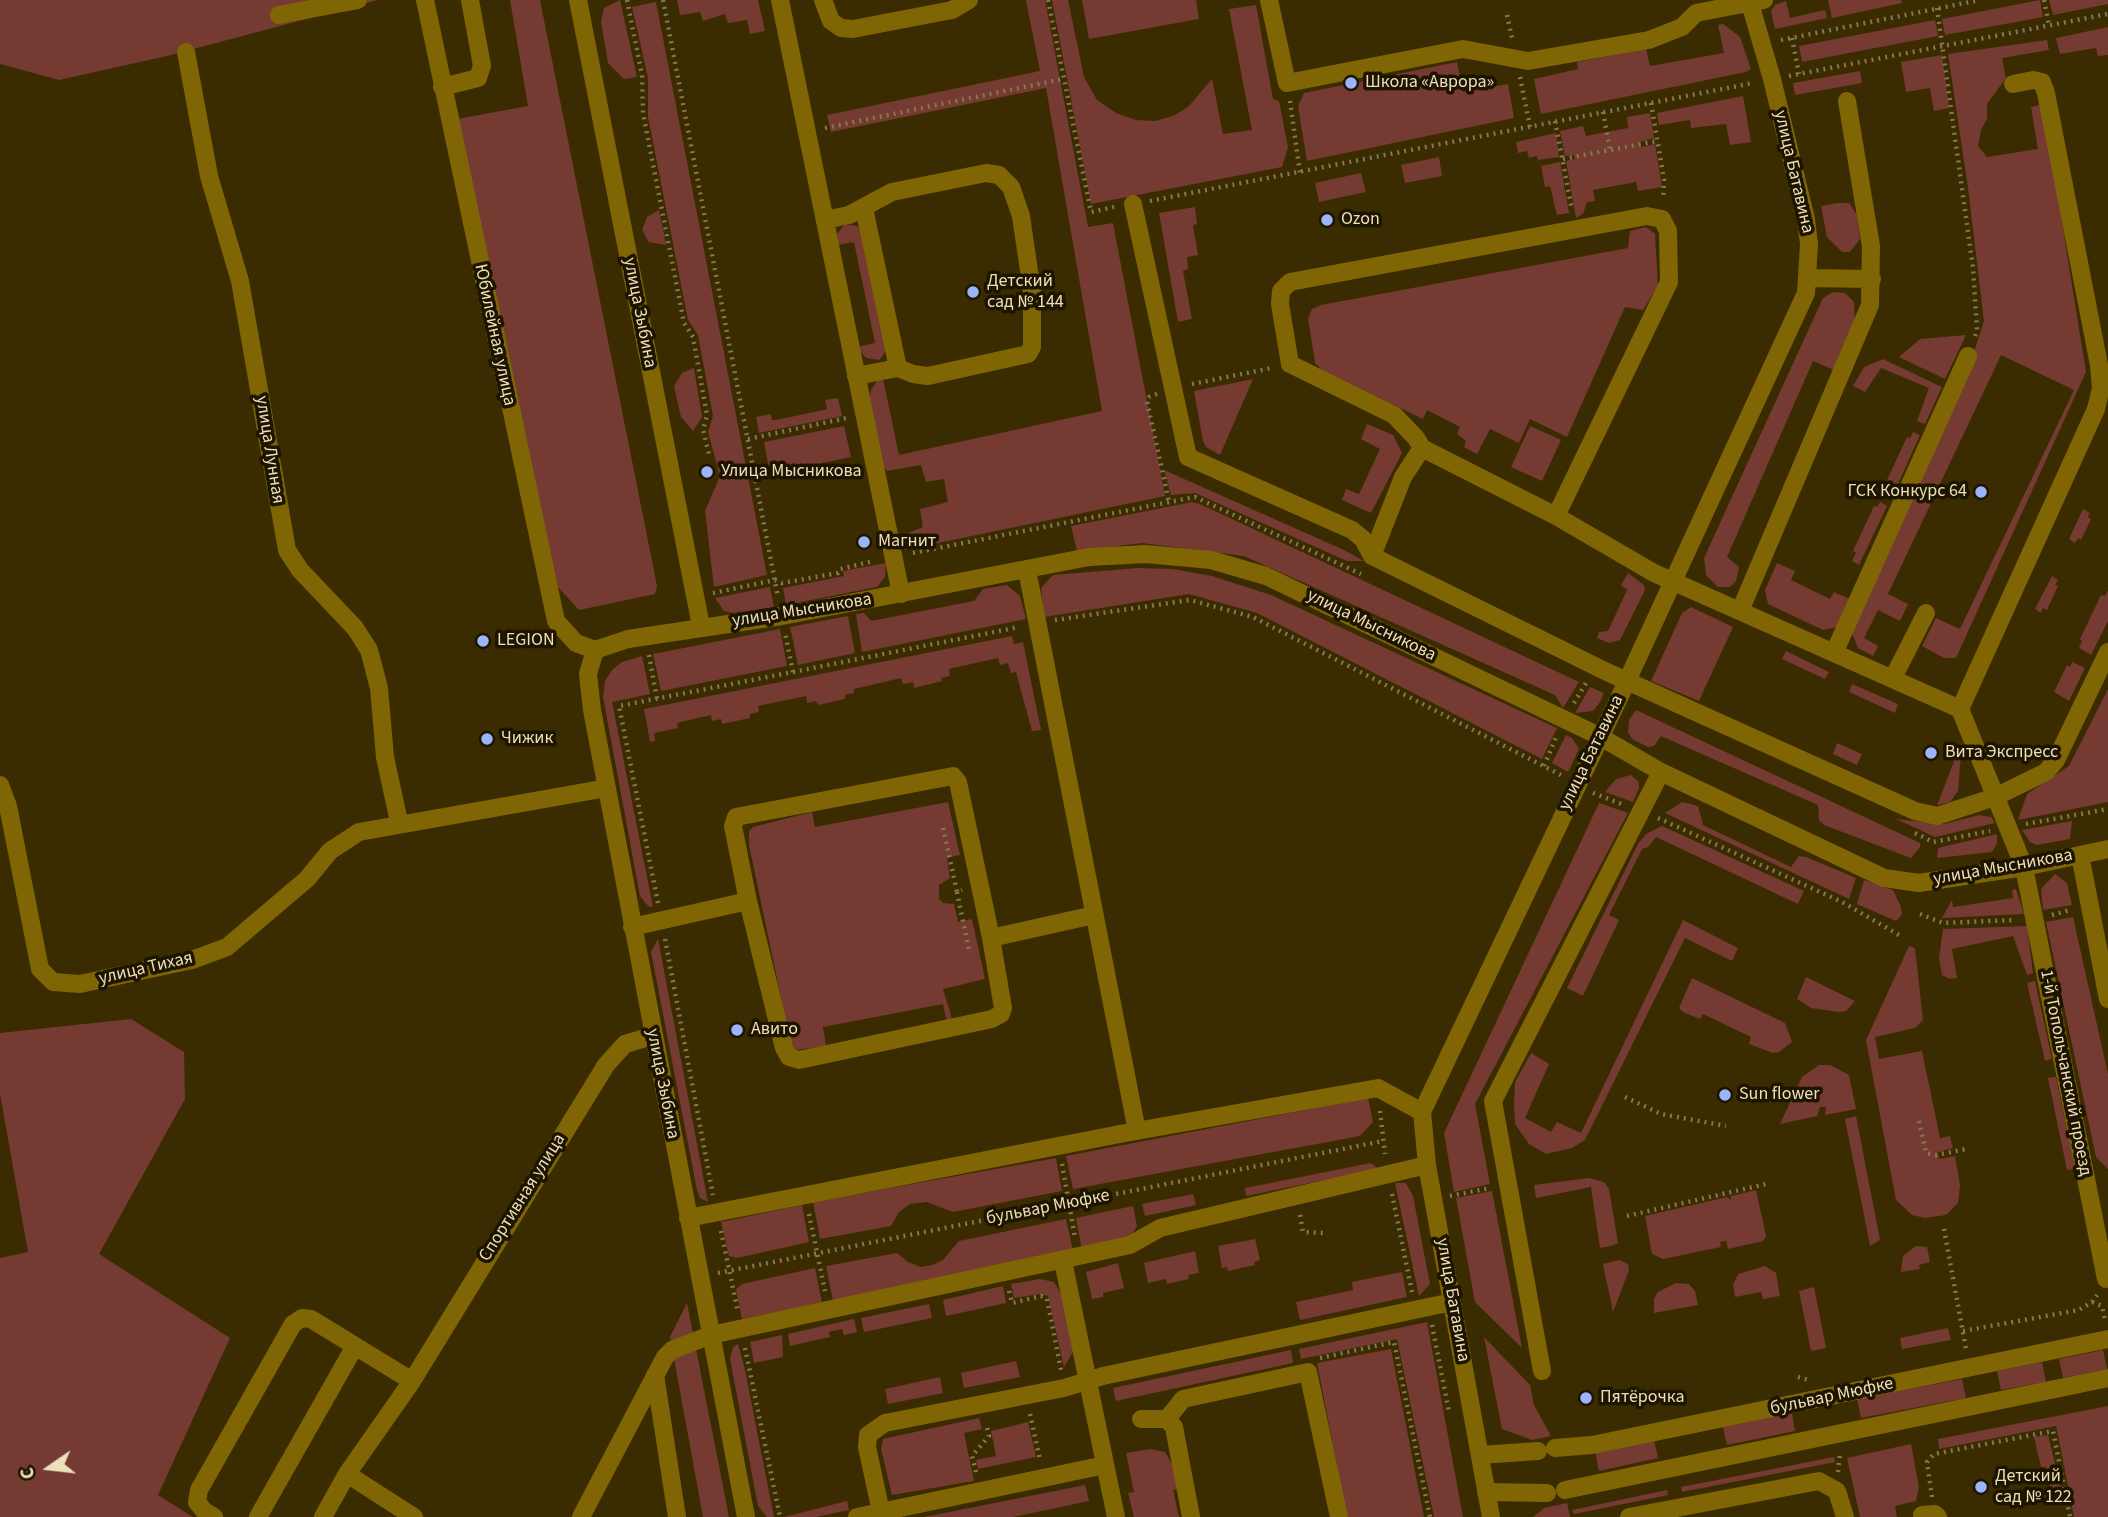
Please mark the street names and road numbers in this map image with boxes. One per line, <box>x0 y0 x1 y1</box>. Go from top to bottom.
street label: улица Батавина <box>1768 108 1818 236</box>
street label: улица Зыбина <box>618 256 660 370</box>
street label: Юбилейная улица <box>468 262 520 408</box>
street label: улица Лунная <box>250 394 288 506</box>
street label: улица Мысникова <box>1303 585 1439 667</box>
street label: улица Мысникова <box>731 589 873 633</box>
street label: улица Батавина <box>1555 692 1629 814</box>
street label: улица Мысникова <box>1932 845 2074 891</box>
street label: улица Тихая <box>97 948 195 990</box>
street label: 1-й Топольчанский проезд <box>2034 968 2096 1178</box>
street label: улица Зыбина <box>641 1027 683 1141</box>
street label: Спортивная улица <box>475 1130 571 1266</box>
street label: бульвар Мюфке <box>984 1185 1112 1231</box>
street label: улица Батавина <box>1430 1236 1474 1364</box>
street label: бульвар Мюфке <box>1769 1373 1895 1421</box>

